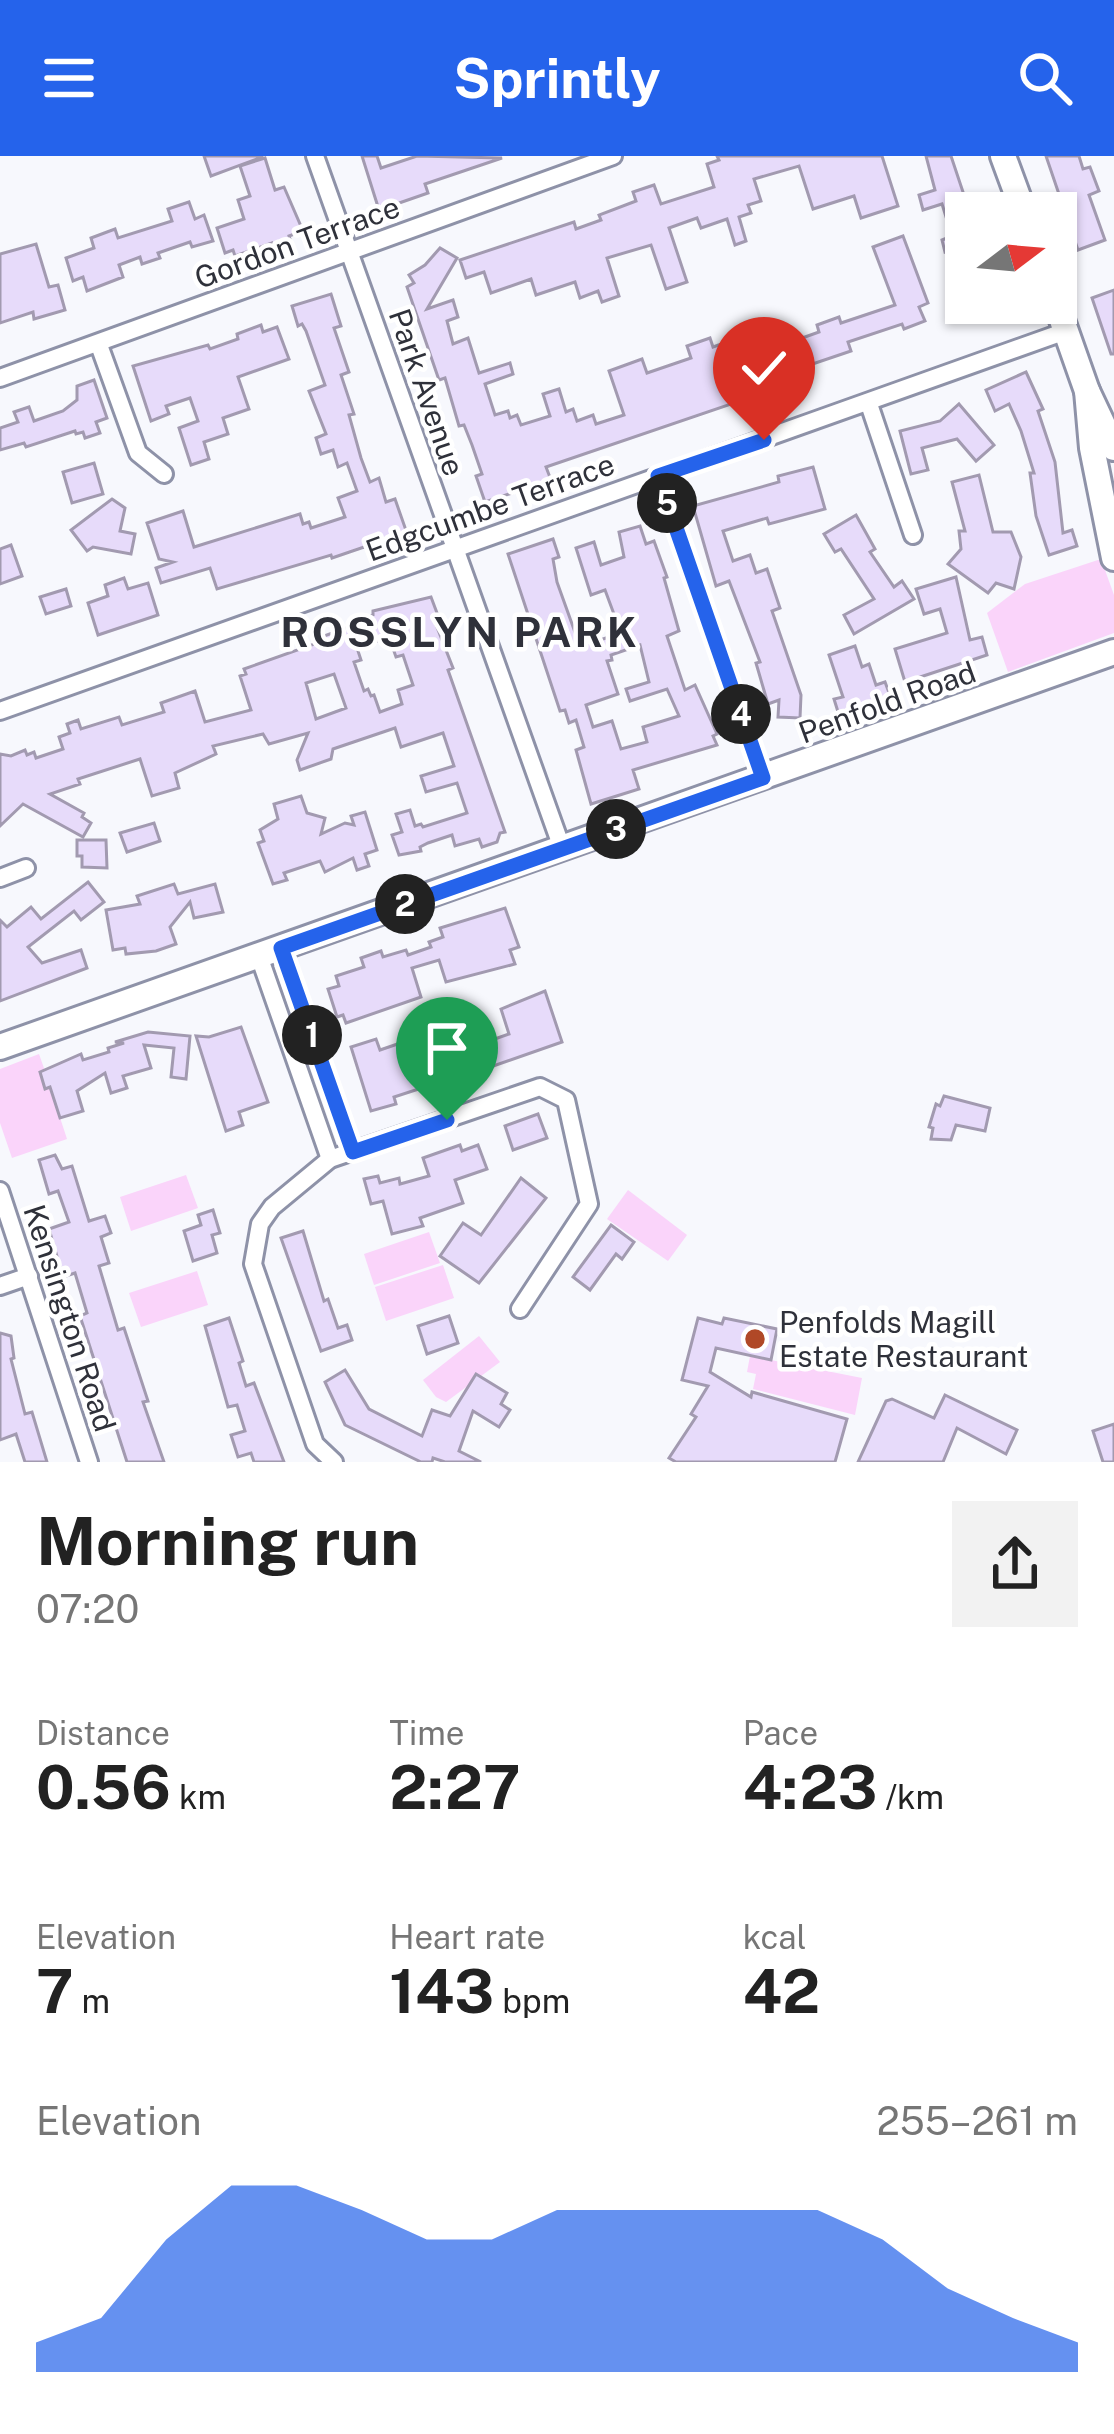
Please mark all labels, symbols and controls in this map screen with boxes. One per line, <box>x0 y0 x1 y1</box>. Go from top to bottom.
icon: menu <box>36 45 102 111</box>
icon: search <box>1012 45 1078 111</box>
text: Sprintly <box>453 47 661 110</box>
street label: Gordon Terrace <box>190 188 404 296</box>
north arrow <box>945 192 1077 324</box>
map controls <box>945 192 1077 324</box>
street label: Park Avenue <box>382 304 472 480</box>
pin <box>713 317 815 440</box>
icon: check <box>731 335 797 401</box>
street label: Edgcumbe Terrace <box>361 445 619 569</box>
pin: 5 <box>637 473 697 533</box>
text: 5 <box>656 484 678 522</box>
district label: ROSSLYN PARK <box>280 607 640 656</box>
street label: Penfold Road <box>794 653 980 751</box>
pin: 4 <box>711 684 771 744</box>
text: 4 <box>730 695 752 733</box>
pin: 3 <box>586 799 646 859</box>
text: 3 <box>605 810 627 848</box>
pin: 2 <box>375 874 435 934</box>
text: 2 <box>395 885 415 923</box>
pin <box>396 997 498 1120</box>
pin: 1 <box>282 1005 342 1065</box>
icon: arrive <box>414 1015 480 1081</box>
text: 1 <box>305 1016 319 1054</box>
street label: Kensington Road <box>16 1200 124 1436</box>
place label: Penfolds Magill Estate Restaurant <box>779 1304 1028 1374</box>
marker: Penfolds Magill Estate Restaurant <box>742 1326 768 1352</box>
button: share <box>952 1501 1078 1627</box>
text: Morning run <box>36 1502 419 1580</box>
text: 07:20 <box>36 1586 139 1632</box>
text: Distance <box>36 1714 170 1752</box>
text: Time <box>389 1714 465 1752</box>
text: Pace <box>743 1714 818 1752</box>
text: 0.56 <box>36 1752 171 1823</box>
text: 2:27 <box>389 1752 520 1823</box>
text: 4:23 <box>743 1752 877 1823</box>
text: km <box>171 1778 226 1816</box>
text: /km <box>877 1778 944 1816</box>
text: Elevation <box>36 1918 176 1956</box>
text: Heart rate <box>389 1918 545 1956</box>
text: kcal <box>743 1918 806 1956</box>
text: 7 <box>36 1956 74 2027</box>
text: 143 <box>389 1956 494 2027</box>
text: 42 <box>743 1956 820 2027</box>
text: m <box>74 1982 110 2020</box>
text: bpm <box>494 1982 570 2020</box>
text: Elevation <box>36 2098 202 2144</box>
text: 255–261 m <box>877 2098 1078 2144</box>

